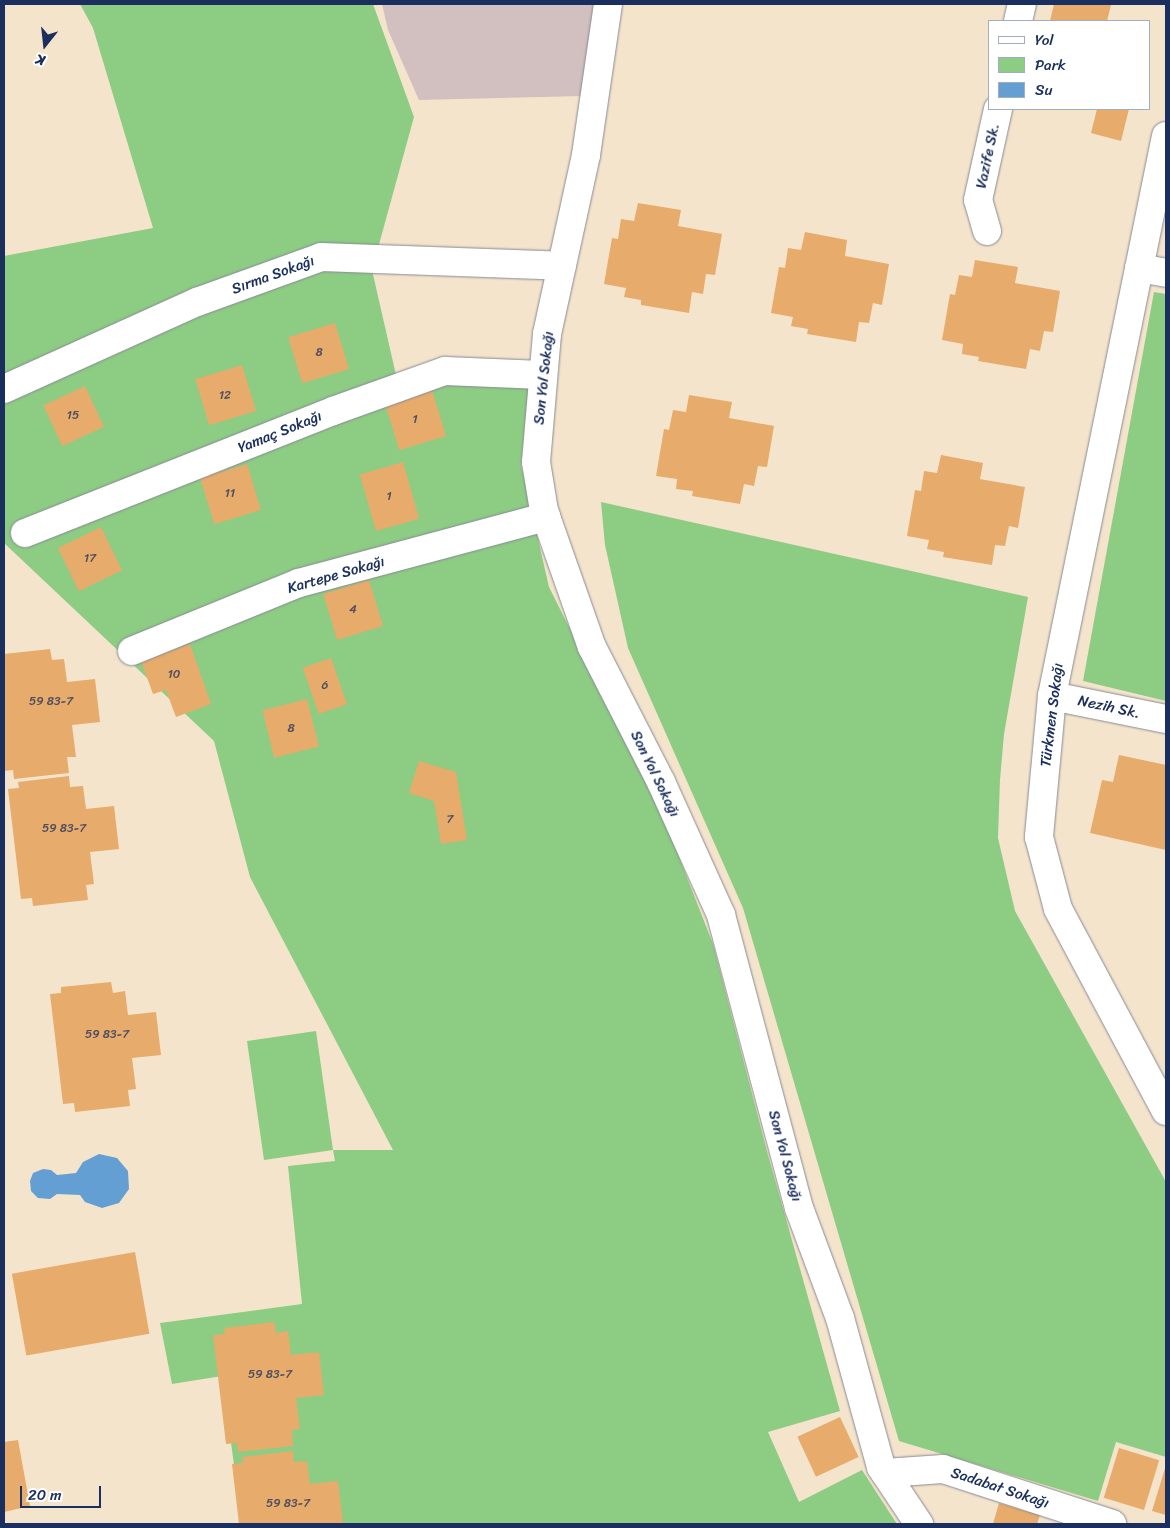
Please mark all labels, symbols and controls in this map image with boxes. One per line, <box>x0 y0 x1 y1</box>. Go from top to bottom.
north arrow <box>20 20 70 70</box>
legend <box>988 20 1150 110</box>
text: Yol <box>1035 27 1054 53</box>
text: K <box>33 47 48 73</box>
text: Park <box>1035 52 1066 78</box>
text: Su <box>1035 77 1052 103</box>
street label: Vazife Sk. <box>972 122 1004 190</box>
street label: Sırma Sokağı <box>229 252 317 298</box>
street label: Son Yol Sokağı <box>530 329 558 427</box>
house number: 8 <box>315 346 323 360</box>
house number: 12 <box>219 389 231 403</box>
street label: Yamaç Sokağı <box>235 407 325 457</box>
house number: 15 <box>67 409 79 423</box>
house number: 1 <box>412 413 418 427</box>
house number: 11 <box>225 487 235 501</box>
house number: 1 <box>386 490 392 504</box>
house number: 17 <box>84 552 96 566</box>
street label: Kartepe Sokağı <box>285 553 387 597</box>
house number: 4 <box>349 603 357 617</box>
street label: Türkmen Sokağı <box>1037 662 1067 768</box>
house number: 10 <box>168 668 180 682</box>
house number: 6 <box>322 679 328 693</box>
street label: Nezih Sk. <box>1076 692 1142 722</box>
house number: 59 83-7 <box>29 695 73 709</box>
house number: 8 <box>287 722 295 736</box>
street label: Son Yol Sokağı <box>626 727 684 821</box>
house number: 7 <box>447 813 453 827</box>
house number: 59 83-7 <box>42 822 86 836</box>
house number: 59 83-7 <box>85 1028 129 1042</box>
street label: Son Yol Sokağı <box>764 1107 806 1205</box>
house number: 59 83-7 <box>248 1368 292 1382</box>
street label: Sadabat Sokağı <box>949 1464 1051 1512</box>
scale bar <box>22 1476 104 1508</box>
text: 20 m <box>28 1482 62 1508</box>
house number: 59 83-7 <box>266 1497 310 1511</box>

